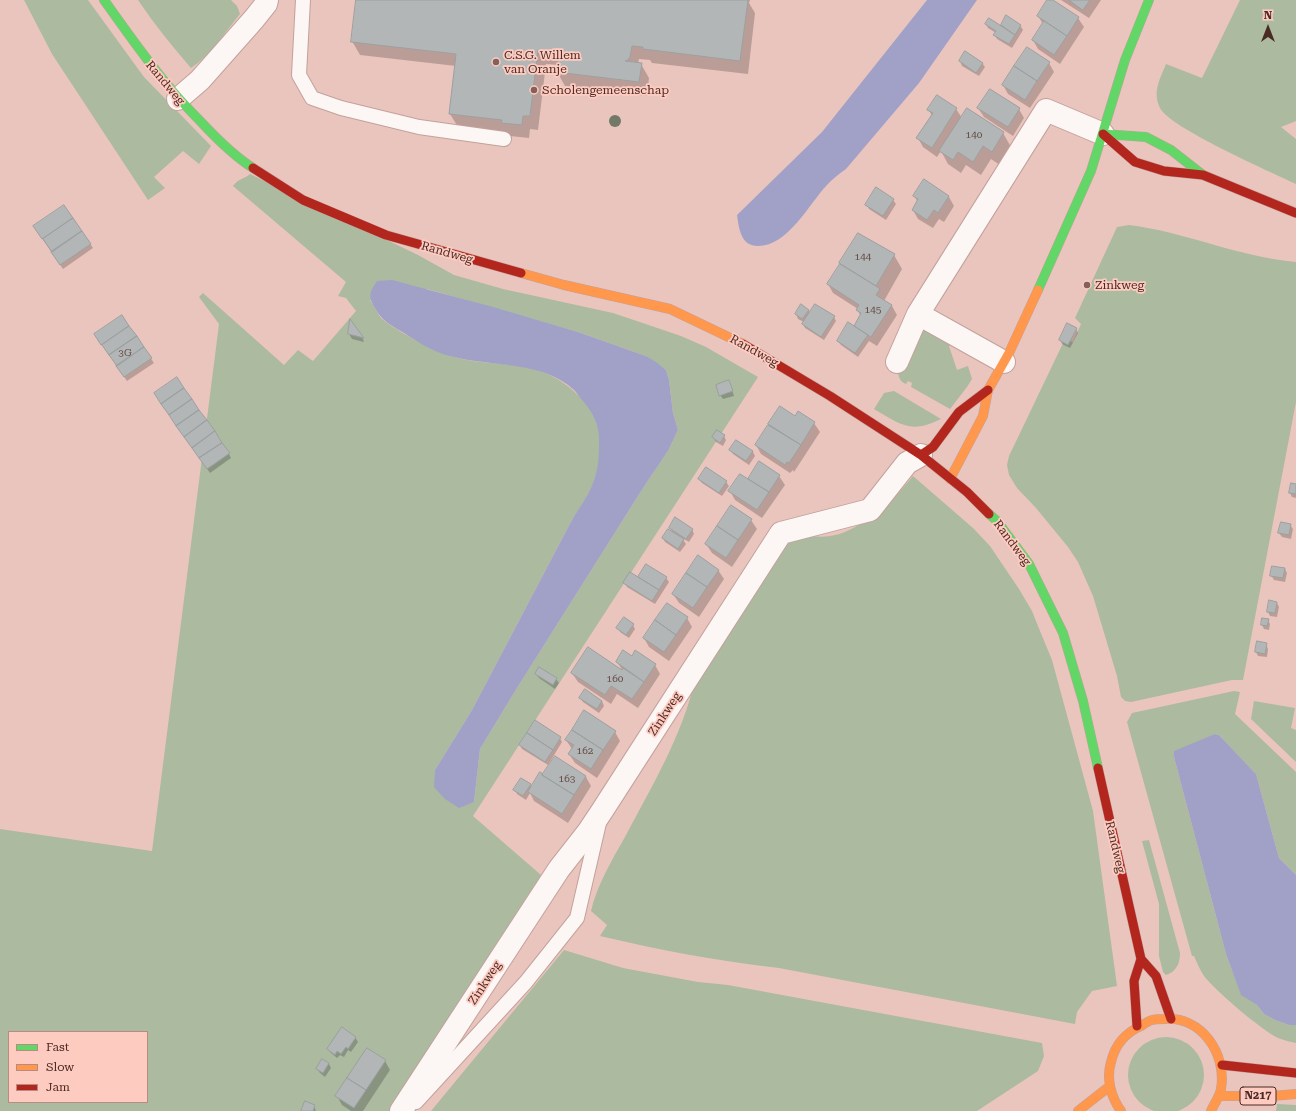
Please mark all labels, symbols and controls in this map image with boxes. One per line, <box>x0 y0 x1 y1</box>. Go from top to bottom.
north arrow <box>1248 8 1288 48</box>
text: N <box>1264 9 1272 22</box>
place label: C.S.G. Willem van Oranje <box>504 48 581 76</box>
marker: C.S.G. Willem van Oranje <box>491 57 501 67</box>
street label: Randweg <box>142 58 188 108</box>
place label: Scholengemeenschap <box>542 83 669 97</box>
marker: Scholengemeenschap <box>529 85 539 95</box>
house number: 140 <box>966 129 982 141</box>
street label: Randweg <box>419 239 475 267</box>
house number: 144 <box>855 251 871 263</box>
place label: Zinkweg <box>1095 278 1144 292</box>
marker: Zinkweg <box>1082 280 1092 290</box>
house number: 145 <box>865 304 881 316</box>
street label: Randweg <box>727 332 781 370</box>
house number: 3G <box>118 347 132 359</box>
street label: Randweg <box>990 517 1034 569</box>
house number: 160 <box>607 673 623 685</box>
street label: Zinkweg <box>646 689 684 739</box>
house number: 162 <box>577 745 593 757</box>
house number: 163 <box>559 773 575 785</box>
street label: Randweg <box>1102 819 1128 875</box>
street label: Zinkweg <box>466 958 504 1008</box>
legend <box>8 1031 148 1103</box>
text: Fast <box>46 1040 69 1054</box>
text: Slow <box>46 1060 74 1074</box>
text: Jam <box>46 1080 70 1094</box>
road number: N217 <box>1240 1087 1276 1105</box>

